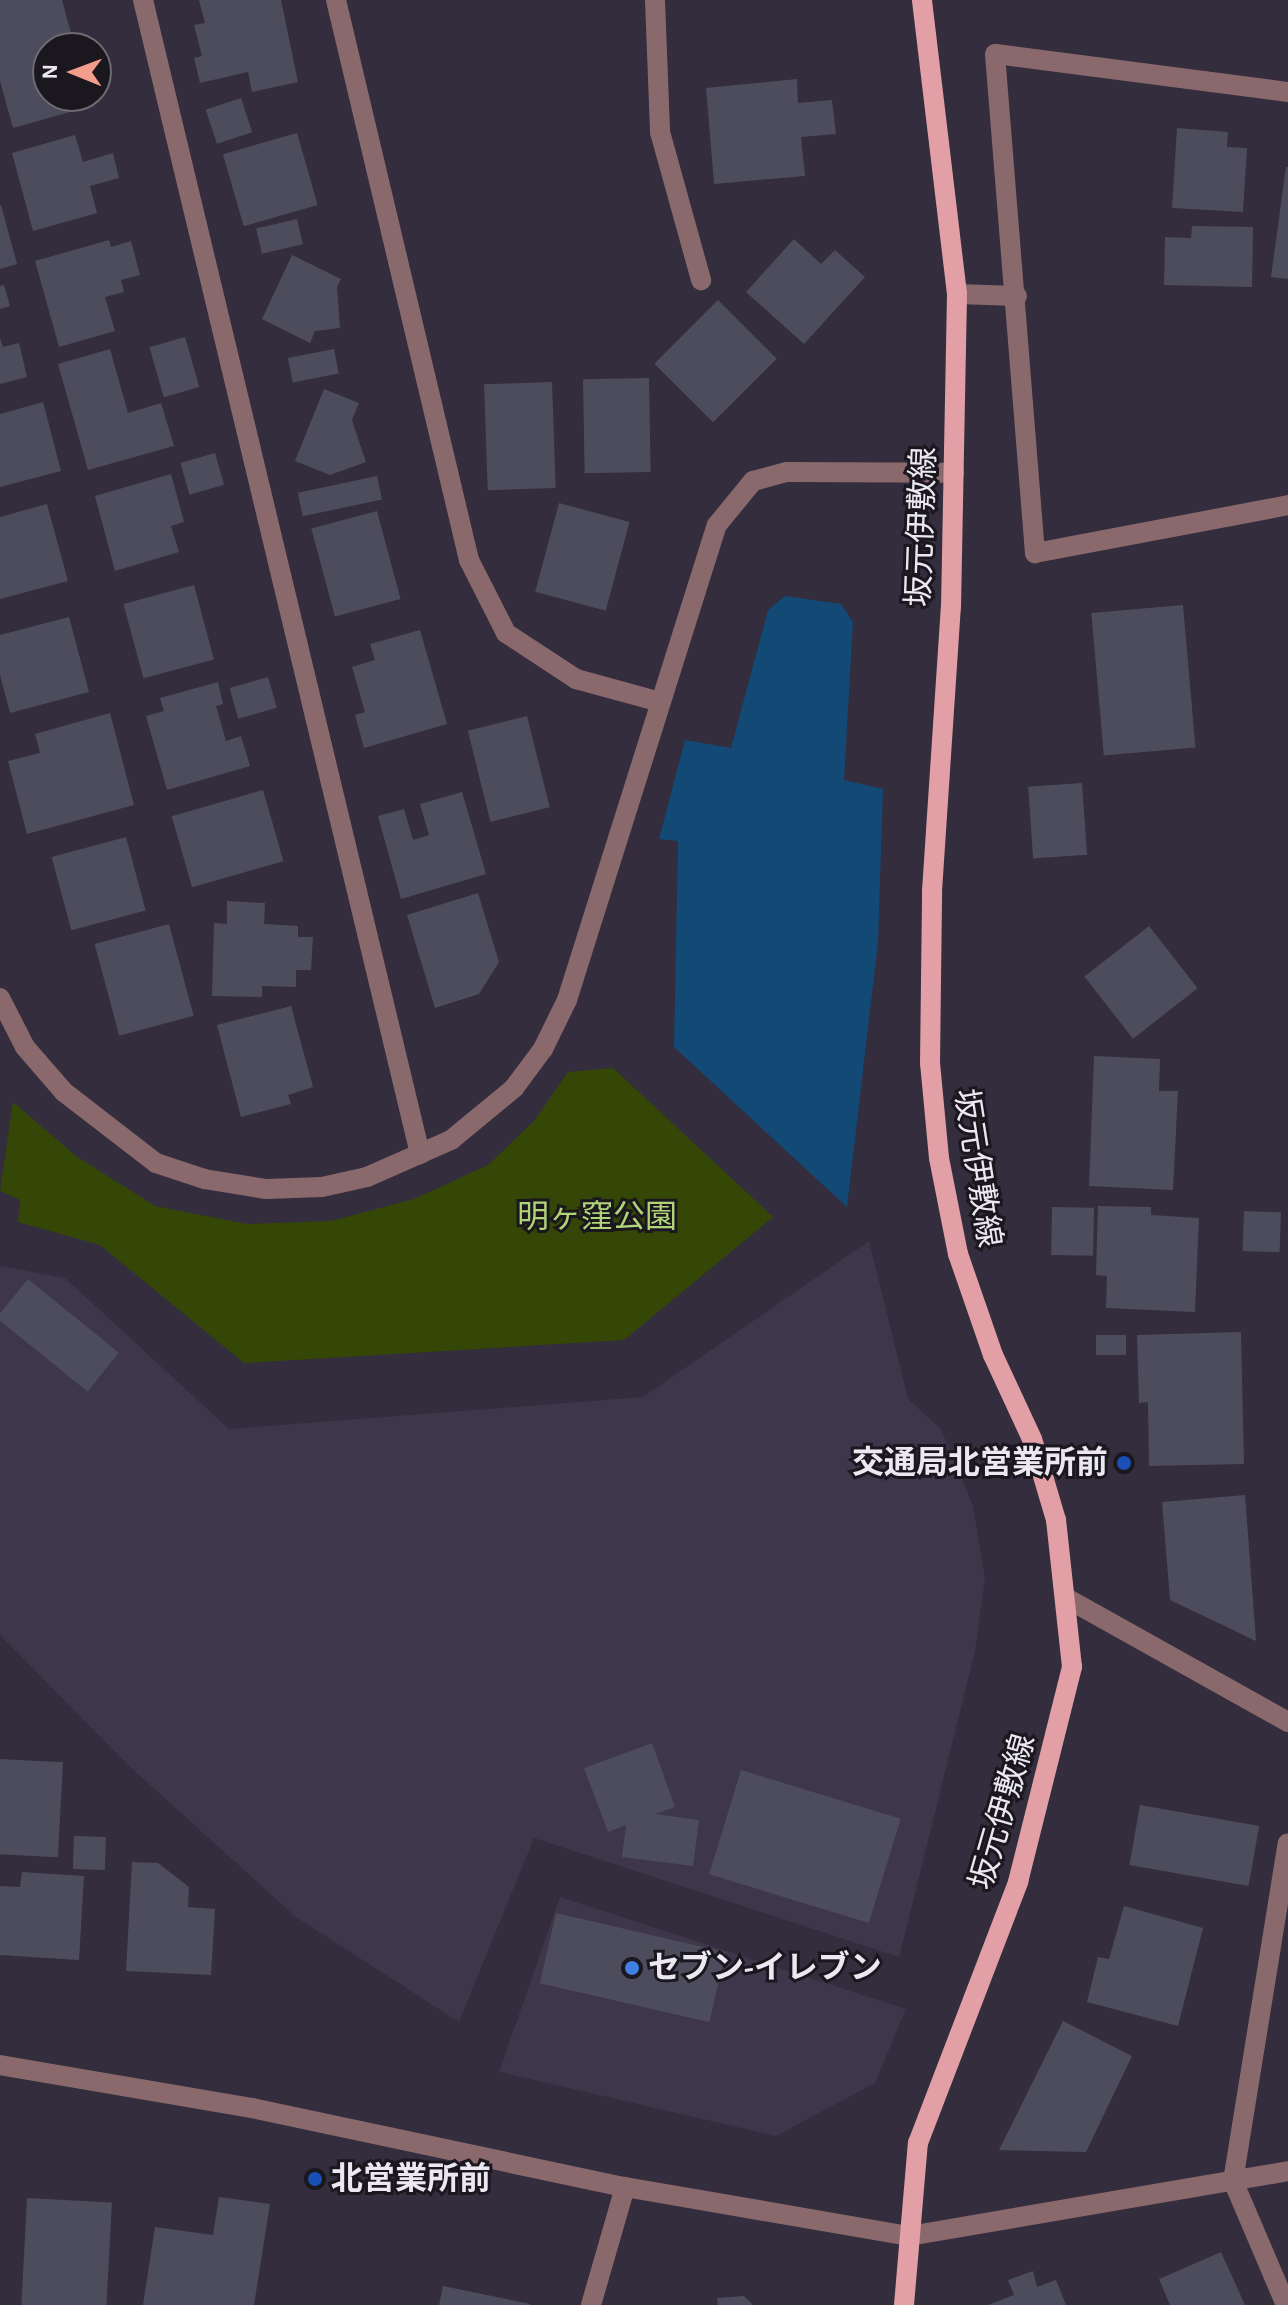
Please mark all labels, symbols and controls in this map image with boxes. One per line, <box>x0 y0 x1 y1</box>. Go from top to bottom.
north arrow <box>32 32 112 112</box>
text: N <box>39 64 61 79</box>
street label: 坂元伊敷線 <box>900 446 944 608</box>
street label: 坂元伊敷線 <box>946 1086 1008 1250</box>
park label: 明ヶ窪公園 <box>517 1198 677 1236</box>
place label: 交通局北営業所前 <box>852 1444 1108 1482</box>
marker: 交通局北営業所前 <box>1115 1454 1133 1472</box>
street label: 坂元伊敷線 <box>962 1730 1044 1894</box>
place label: セブン-イレブン <box>648 1949 882 1987</box>
marker: セブン-イレブン <box>623 1959 641 1977</box>
place label: 北営業所前 <box>331 2160 491 2198</box>
marker: 北営業所前 <box>306 2170 324 2188</box>

